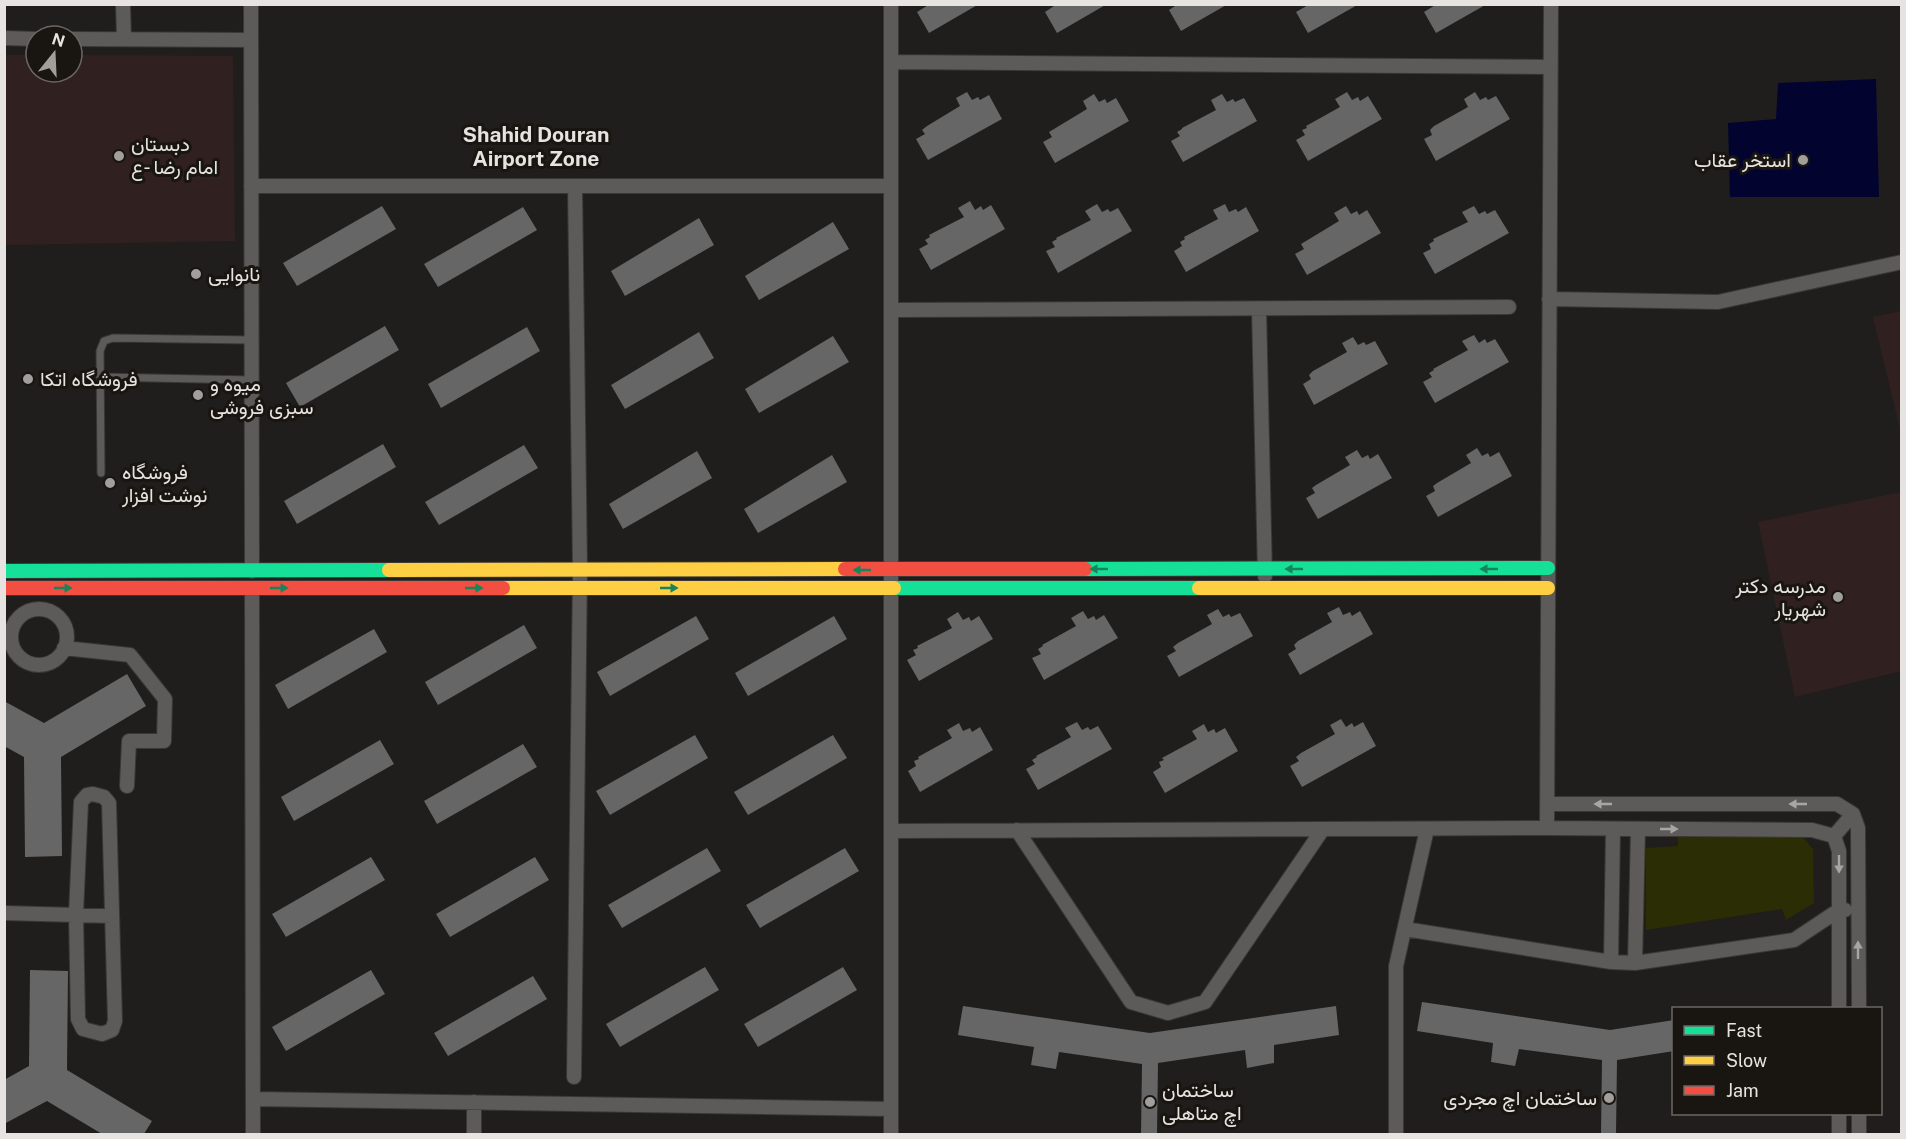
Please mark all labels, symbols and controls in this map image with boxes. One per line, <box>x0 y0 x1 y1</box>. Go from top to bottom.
north arrow <box>24 24 84 84</box>
text: N <box>50 29 67 51</box>
district label: Shahid Douran Airport Zone <box>463 122 609 171</box>
place label: دبستان امام رضا -ع <box>131 132 218 181</box>
place label: استخر عقاب <box>1694 148 1791 173</box>
marker: دبستان امام رضا -ع <box>112 149 126 163</box>
marker: استخر عقاب <box>1796 153 1810 167</box>
place label: نانوایی <box>208 262 260 287</box>
marker: نانوایی <box>189 267 203 281</box>
place label: فروشگاه اتکا <box>40 367 138 392</box>
marker: فروشگاه اتکا <box>21 372 35 386</box>
place label: میوه و سبزی فروشی <box>210 372 314 420</box>
marker: میوه و سبزی فروشی <box>191 388 205 402</box>
place label: فروشگاه نوشت افزار <box>121 460 207 508</box>
marker: فروشگاه نوشت افزار <box>103 476 117 490</box>
one-way arrow <box>1090 564 1109 574</box>
one-way arrow <box>1285 564 1304 574</box>
one-way arrow <box>1480 564 1499 574</box>
one-way arrow <box>853 565 872 575</box>
place label: مدرسه دکتر شهریار <box>1734 574 1826 622</box>
one-way arrow <box>53 583 72 593</box>
one-way arrow <box>269 583 288 593</box>
one-way arrow <box>464 583 483 593</box>
one-way arrow <box>659 583 678 593</box>
marker: مدرسه دکتر شهریار <box>1831 590 1845 604</box>
one-way arrow <box>1593 799 1612 809</box>
one-way arrow <box>1788 799 1807 809</box>
one-way arrow <box>1659 824 1678 834</box>
one-way arrow <box>1834 854 1844 873</box>
one-way arrow <box>1853 941 1863 960</box>
legend <box>1672 1007 1882 1115</box>
text: Fast <box>1726 1020 1762 1041</box>
text: Slow <box>1726 1050 1767 1071</box>
place label: ساختمان اچ متاهلی <box>1162 1078 1242 1127</box>
text: Jam <box>1726 1080 1759 1101</box>
place label: ساختمان اچ مجردی <box>1443 1086 1597 1112</box>
marker: ساختمان اچ مجردی <box>1602 1091 1616 1105</box>
marker: ساختمان اچ متاهلی <box>1143 1095 1157 1109</box>

